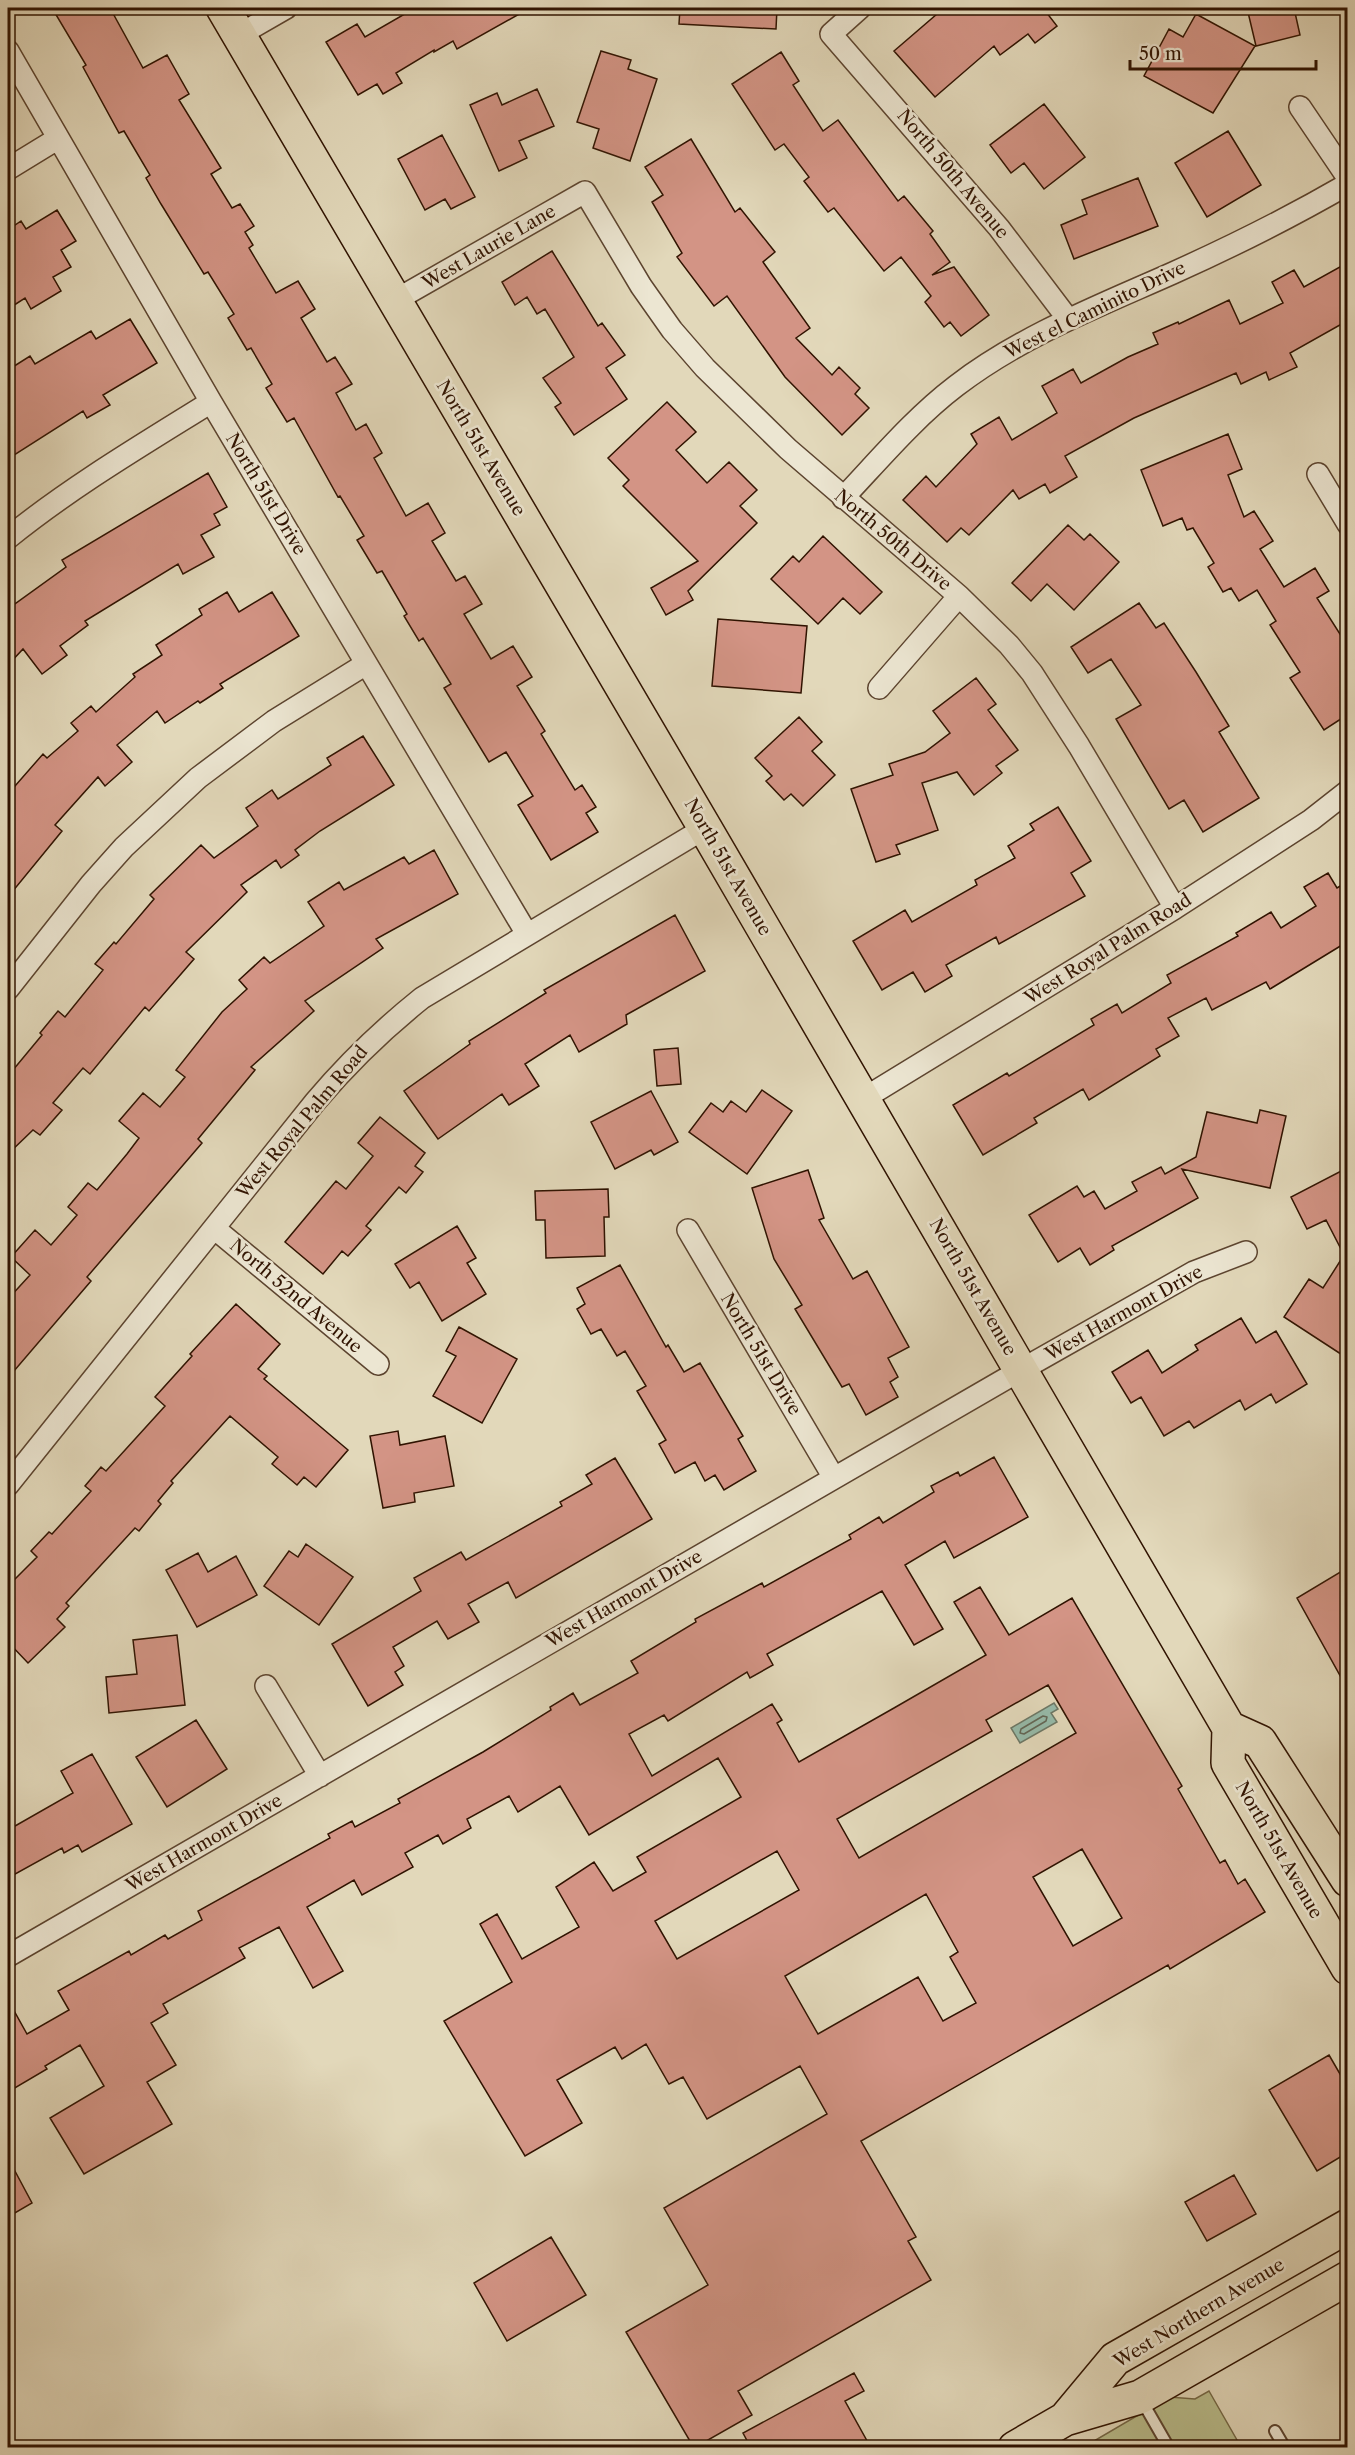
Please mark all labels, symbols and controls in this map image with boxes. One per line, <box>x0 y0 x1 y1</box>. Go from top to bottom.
scale bar <box>1130 33 1316 71</box>
text: 50 m <box>1139 43 1182 65</box>
street label: North 50th Avenue <box>892 105 1014 243</box>
street label: West Laurie Lane <box>418 200 559 295</box>
street label: West el Caminito Drive <box>1000 257 1189 364</box>
street label: North 51st Avenue <box>432 376 530 520</box>
street label: North 51st Drive <box>221 429 311 559</box>
street label: North 50th Drive <box>830 485 956 595</box>
street label: North 51st Avenue <box>680 794 776 940</box>
street label: West Royal Palm Road <box>1020 889 1195 1010</box>
street label: West Royal Palm Road <box>231 1041 372 1204</box>
street label: North 51st Avenue <box>925 1214 1021 1360</box>
street label: North 52nd Avenue <box>225 1234 367 1358</box>
street label: West Harmont Drive <box>1041 1261 1207 1366</box>
street label: North 51st Drive <box>716 1289 806 1419</box>
street label: West Harmont Drive <box>541 1545 706 1653</box>
street label: North 51st Avenue <box>1231 1777 1327 1923</box>
street label: West Harmont Drive <box>121 1789 286 1897</box>
street label: West Northern Avenue <box>1109 2253 1288 2373</box>

